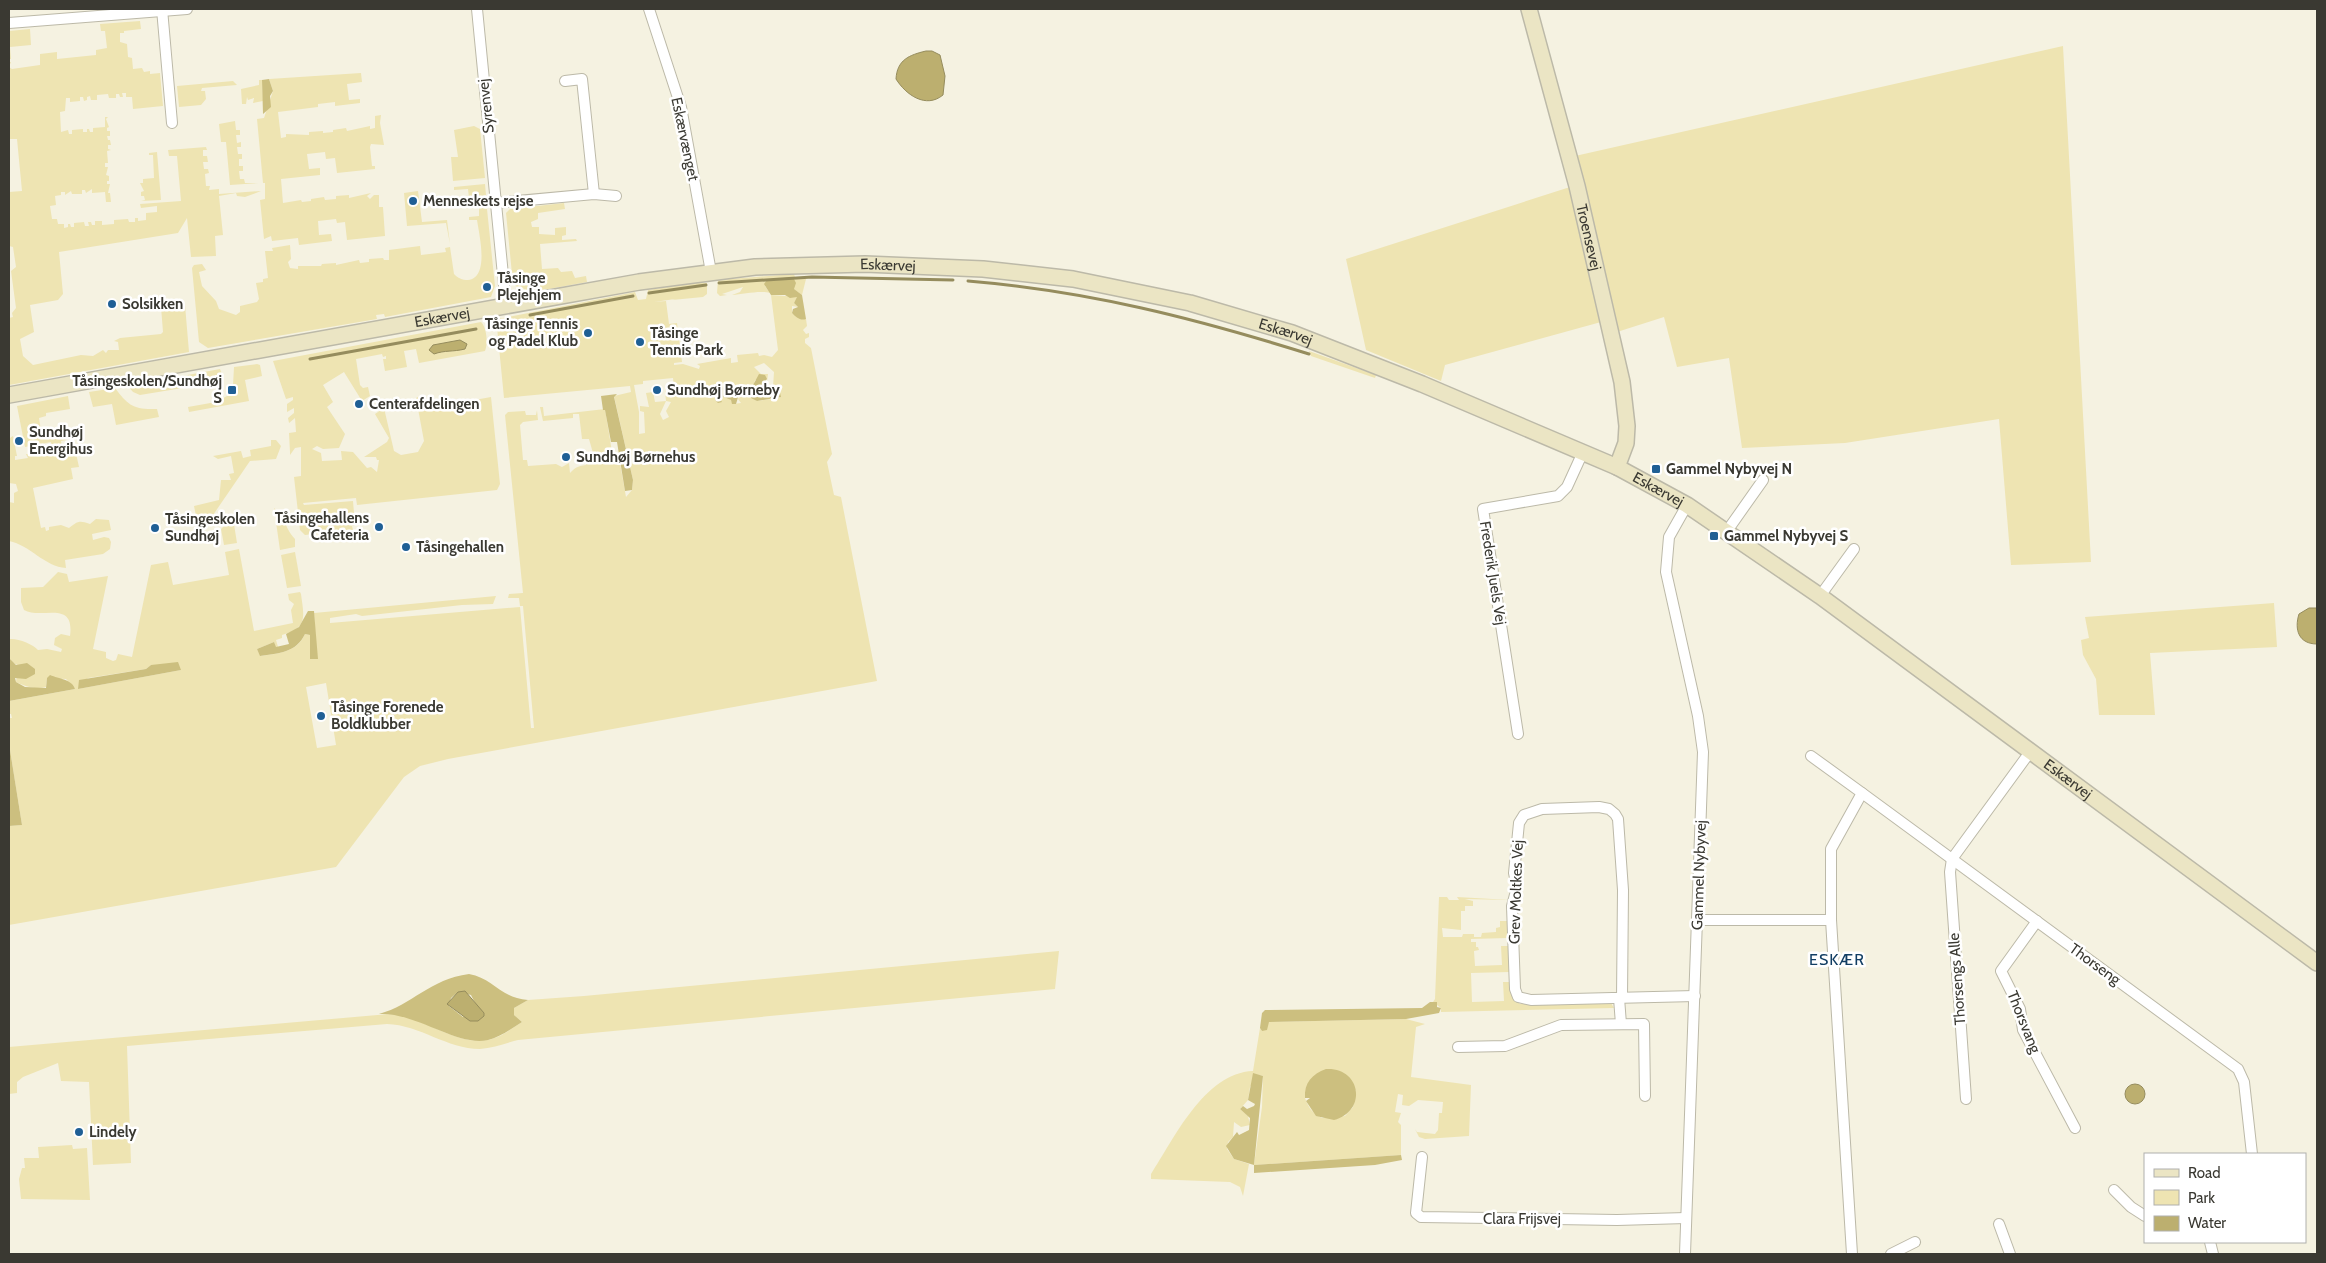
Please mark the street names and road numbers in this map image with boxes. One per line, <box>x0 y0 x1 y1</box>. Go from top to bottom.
street label: Syrenvej <box>474 78 498 134</box>
street label: Eskærvænget <box>667 96 703 182</box>
street label: Troensevej <box>1572 202 1605 272</box>
street label: Eskærvej <box>860 255 916 275</box>
street label: Eskærvej <box>413 304 471 331</box>
street label: Eskærvej <box>1257 315 1315 349</box>
street label: Eskærvej <box>1629 468 1687 511</box>
street label: Frederik Juels Vej <box>1476 520 1510 626</box>
street label: Eskærvej <box>2040 755 2096 803</box>
street label: Gammel Nybyvej <box>1688 820 1710 930</box>
street label: Grev Moltkes Vej <box>1505 839 1527 945</box>
street label: Thorsengs Alle <box>1945 932 1969 1026</box>
street label: Thorseng <box>2066 939 2124 989</box>
street label: Thorsvang <box>2003 988 2045 1056</box>
street label: Clara Frijsvej <box>1483 1210 1561 1228</box>

